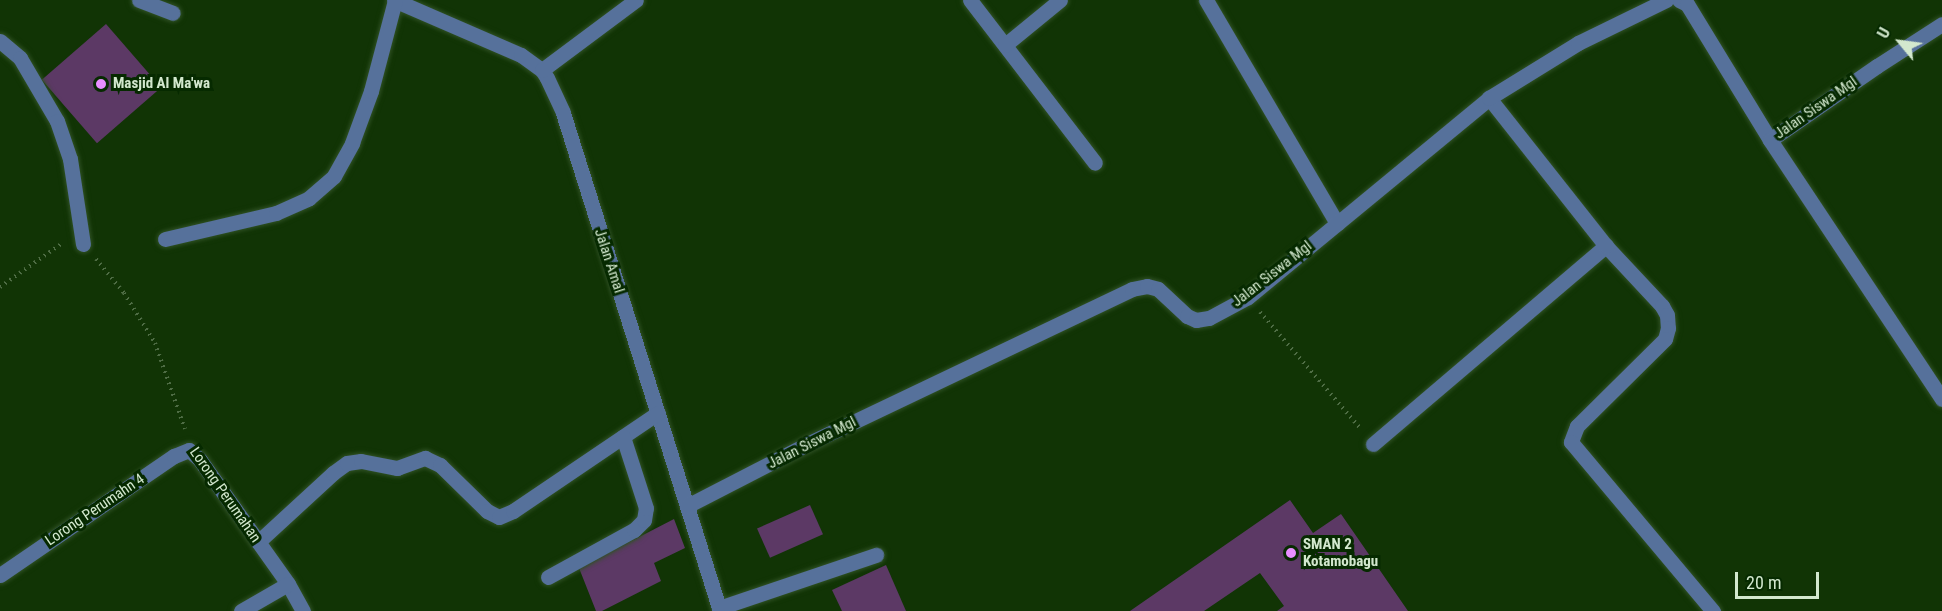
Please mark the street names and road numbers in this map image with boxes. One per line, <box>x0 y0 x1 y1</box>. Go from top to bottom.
street label: Jalan Siswa Mgl <box>1771 73 1861 143</box>
street label: Jalan Amal <box>590 227 628 295</box>
street label: Jalan Siswa Mgl <box>1228 237 1316 311</box>
street label: Jalan Siswa Mgl <box>765 413 859 473</box>
street label: Lorong Perumahan <box>186 444 264 546</box>
street label: Lorong Perumahn 4 <box>42 470 148 550</box>

